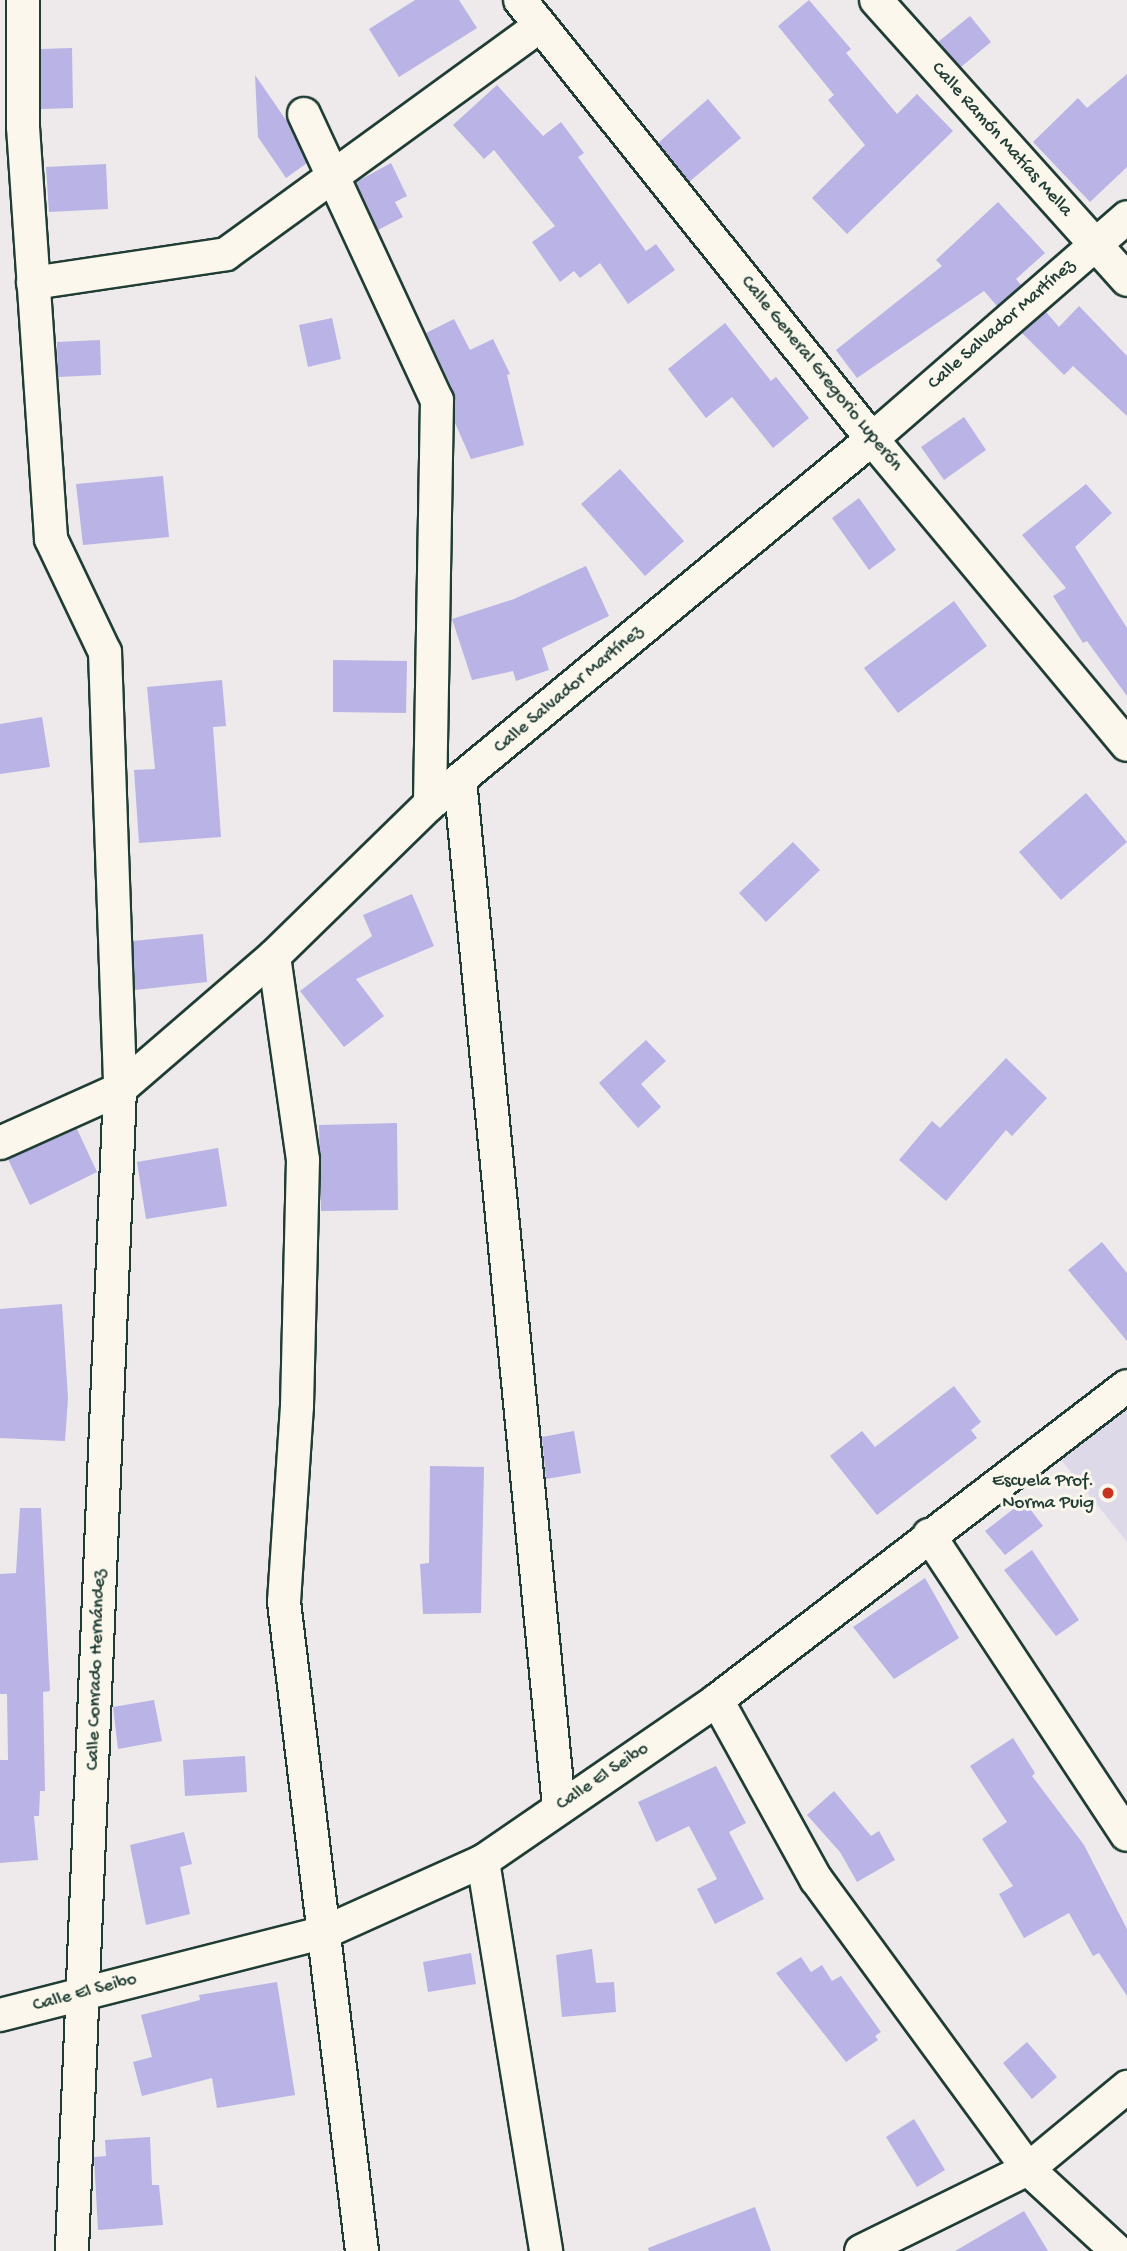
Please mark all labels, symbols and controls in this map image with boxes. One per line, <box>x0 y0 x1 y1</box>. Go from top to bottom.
street label: Calle Ramón Matías Mella <box>925 58 1077 222</box>
street label: Calle Salvador Martínez <box>924 255 1080 395</box>
street label: Calle General Gregorio Luperón <box>735 272 907 476</box>
street label: Calle Salvador Martínez <box>490 621 648 759</box>
place label: Escuela Prof. Norma Puig <box>992 1471 1094 1515</box>
marker: Escuela Prof. Norma Puig <box>1100 1485 1116 1501</box>
street label: Calle Conrado Hernández <box>82 1569 112 1771</box>
street label: Calle El Seibo <box>552 1738 654 1816</box>
street label: Calle El Seibo <box>31 1968 139 2018</box>

